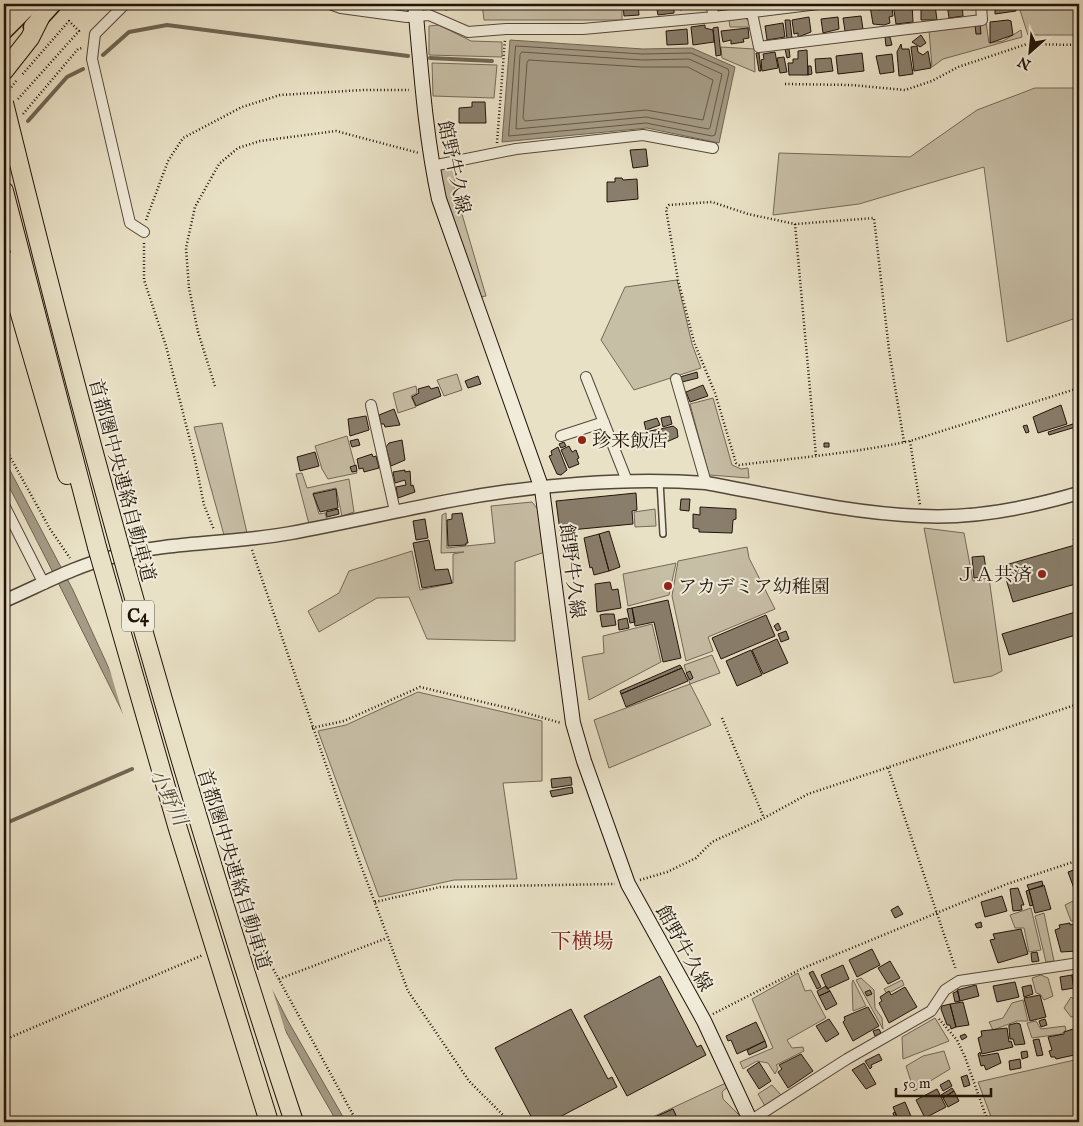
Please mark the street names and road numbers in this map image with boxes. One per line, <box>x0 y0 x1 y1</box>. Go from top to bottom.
street label: 館野牛久線 <box>431 118 475 216</box>
street label: 首都圏中央連絡自動車道 <box>82 376 160 585</box>
street label: 館野牛久線 <box>553 523 589 620</box>
road number: C4 <box>122 600 154 632</box>
street label: 首都圏中央連絡自動車道 <box>191 766 275 973</box>
street label: 館野牛久線 <box>650 902 717 996</box>

